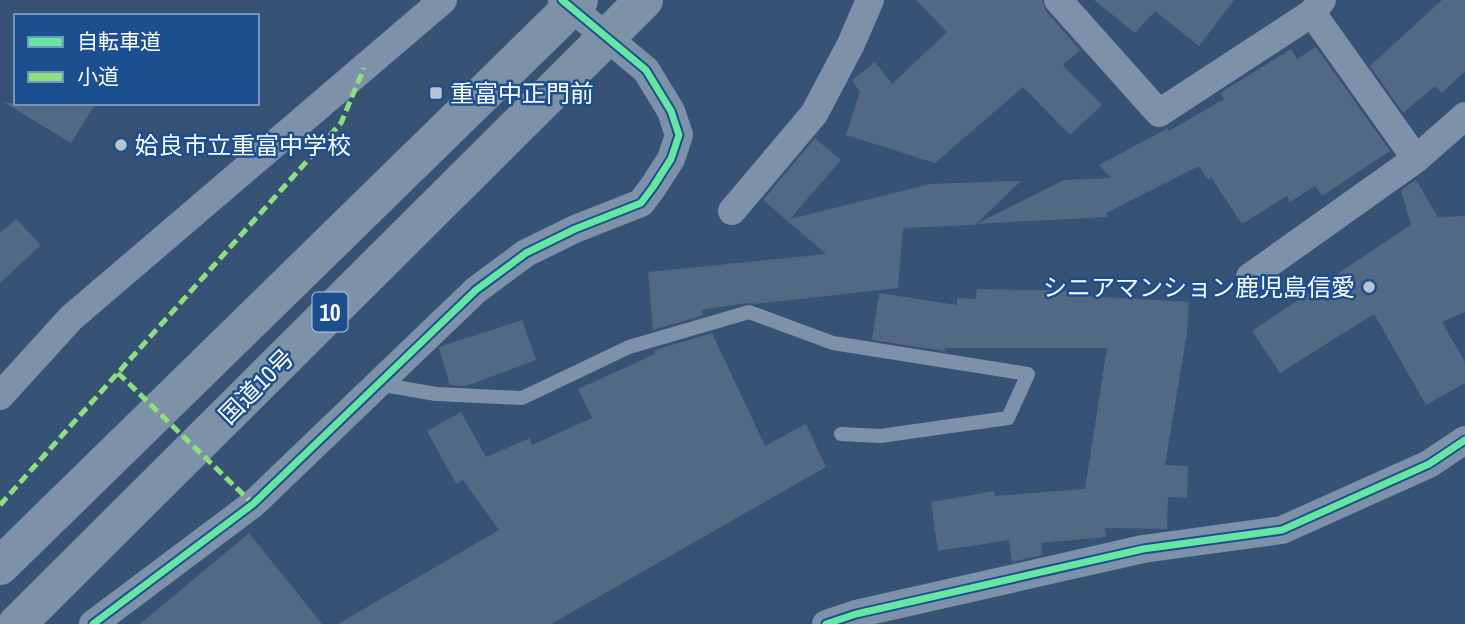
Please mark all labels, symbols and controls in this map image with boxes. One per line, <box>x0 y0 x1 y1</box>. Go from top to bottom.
legend <box>14 14 259 105</box>
text: 自転車道 <box>77 27 161 56</box>
text: 小道 <box>77 62 119 91</box>
place label: 重富中正門前 <box>450 77 594 109</box>
marker: 重富中正門前 <box>428 85 444 101</box>
place label: 姶良市立重富中学校 <box>135 129 351 161</box>
marker: 姶良市立重富中学校 <box>113 137 129 153</box>
place label: シニアマンション鹿児島信愛 <box>1043 271 1355 303</box>
marker: シニアマンション鹿児島信愛 <box>1361 279 1377 295</box>
road number: 10 <box>312 292 348 332</box>
street label: 国道10号 <box>211 341 301 431</box>

